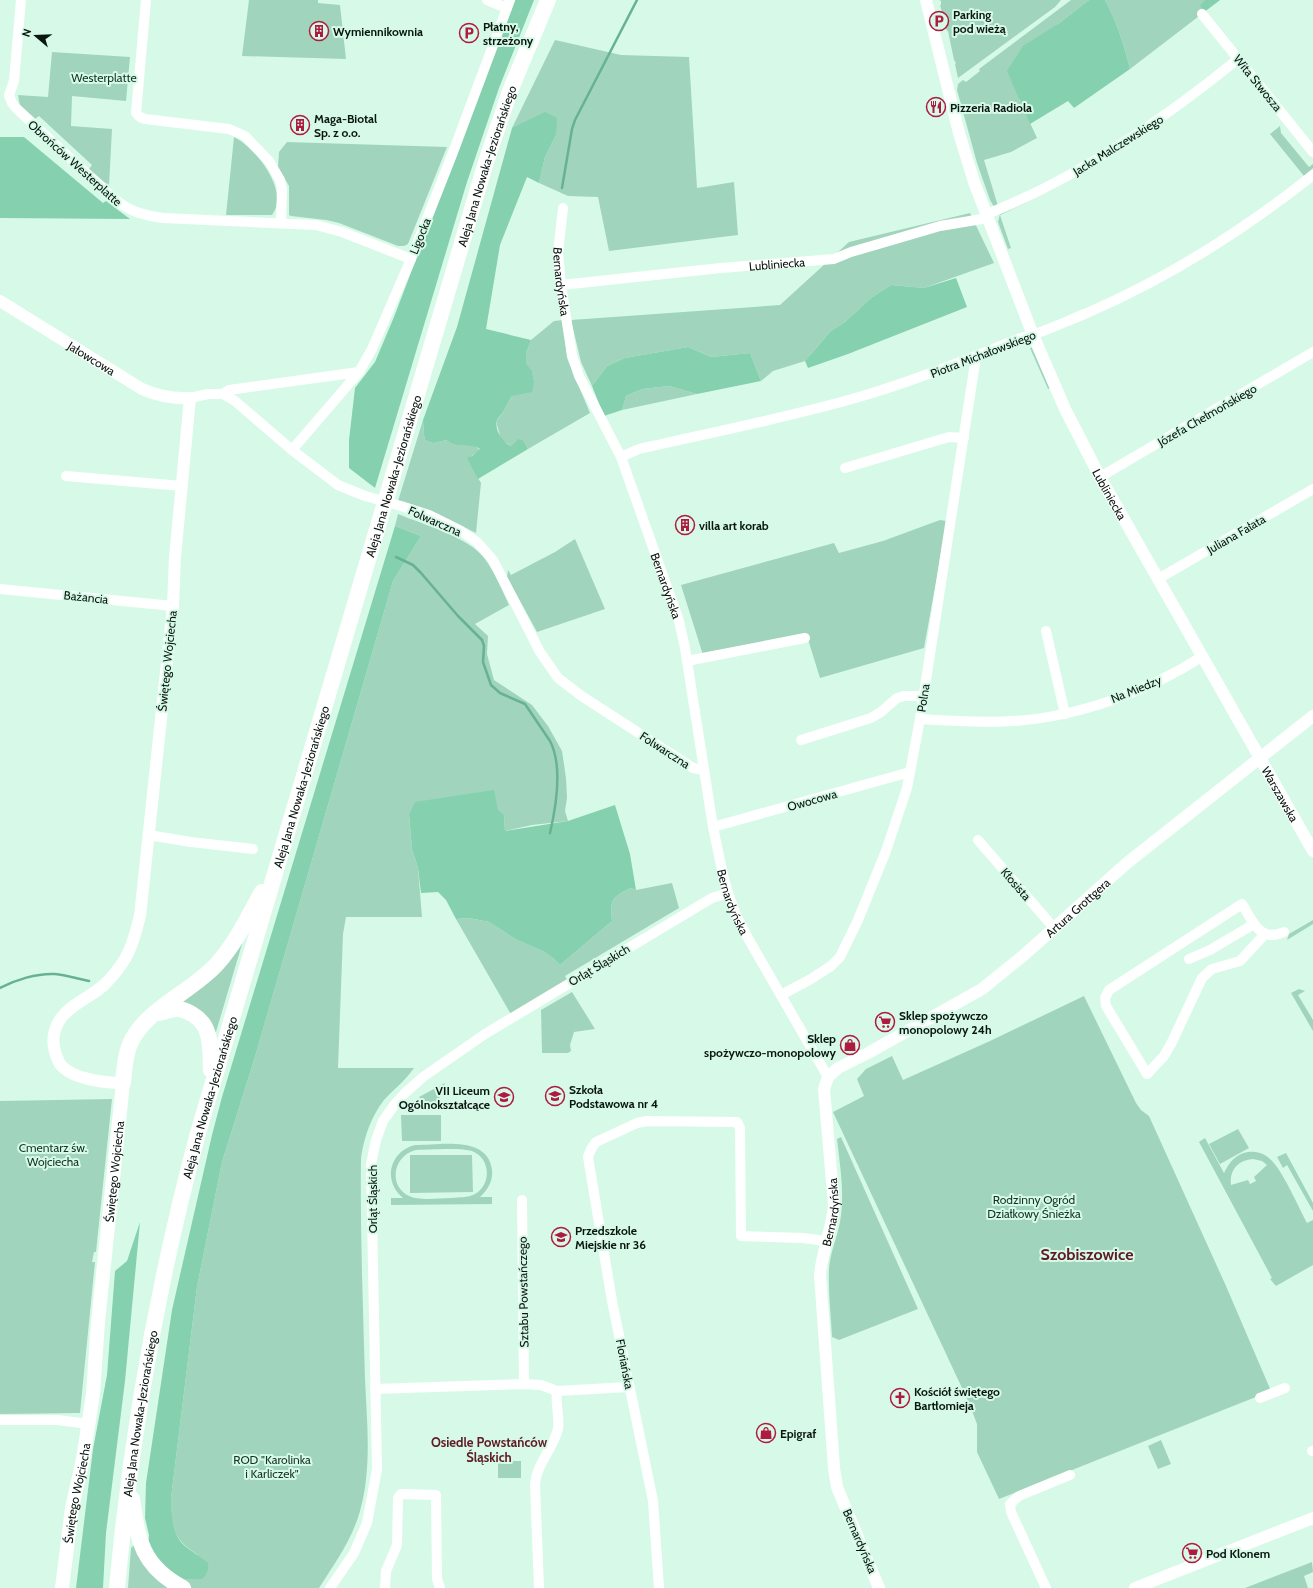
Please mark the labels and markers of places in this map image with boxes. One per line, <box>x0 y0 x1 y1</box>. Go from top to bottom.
place label: Parking pod wieżą <box>953 7 1007 36</box>
parking icon: Parking pod wieżą <box>928 10 950 32</box>
place label: Płatny, strzeżony <box>483 19 534 48</box>
building icon: Wymiennikownia <box>308 20 330 42</box>
parking icon: Płatny, strzeżony <box>458 22 480 44</box>
place label: Wymiennikownia <box>333 24 423 39</box>
restaurant icon: Pizzeria Radiola <box>925 96 947 118</box>
place label: Pizzeria Radiola <box>950 100 1032 115</box>
place label: Maga-Biotal Sp. z o.o. <box>314 111 377 140</box>
building icon: Maga-Biotal Sp. z o.o. <box>289 114 311 136</box>
building icon: villa art korab <box>674 514 696 536</box>
place label: villa art korab <box>699 518 769 533</box>
place label: Sklep spożywczo monopolowy 24h <box>899 1008 992 1037</box>
supermarket icon: Sklep spożywczo monopolowy 24h <box>874 1011 896 1033</box>
place label: Sklep spożywczo-monopolowy <box>704 1031 837 1060</box>
shop icon: Sklep spożywczo-monopolowy <box>839 1034 861 1056</box>
place label: Szkoła Podstawowa nr 4 <box>569 1082 658 1111</box>
place label: VII Liceum Ogólnokształcące <box>399 1083 490 1112</box>
school or university icon: Szkoła Podstawowa nr 4 <box>544 1085 566 1107</box>
school or university icon: VII Liceum Ogólnokształcące <box>493 1086 515 1108</box>
place label: Przedszkole Miejskie nr 36 <box>575 1223 646 1252</box>
school or university icon: Przedszkole Miejskie nr 36 <box>550 1226 572 1248</box>
place label: Kościół świętego Bartłomieja <box>914 1384 1000 1413</box>
church icon: Kościół świętego Bartłomieja <box>889 1387 911 1409</box>
shop icon: Epigraf <box>755 1422 777 1444</box>
place label: Epigraf <box>780 1426 816 1441</box>
supermarket icon: Pod Klonem <box>1181 1542 1203 1564</box>
place label: Pod Klonem <box>1206 1546 1270 1561</box>

